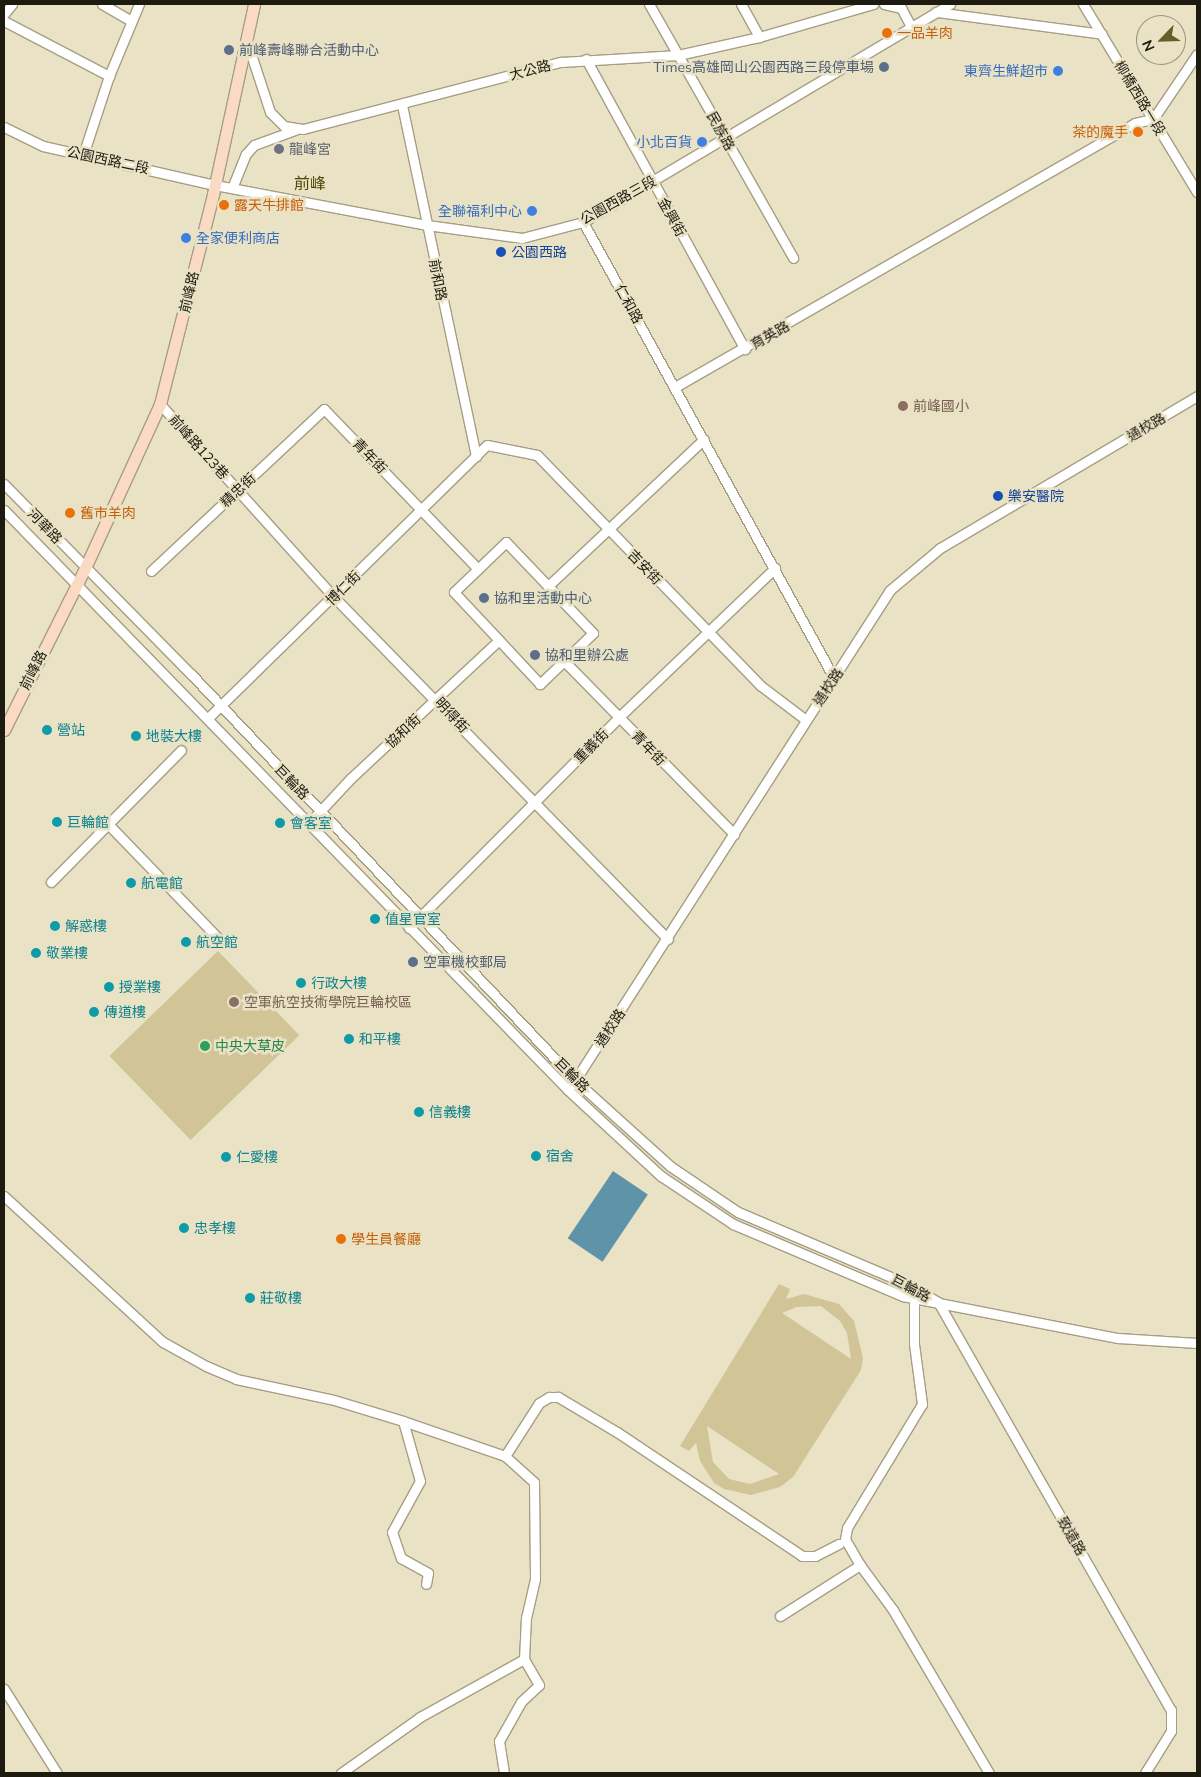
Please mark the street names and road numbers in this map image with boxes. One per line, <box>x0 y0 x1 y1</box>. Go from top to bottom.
street label: 大公路 <box>508 57 552 83</box>
street label: 柳橋西路一段 <box>1111 58 1169 138</box>
street label: 民族路 <box>703 109 739 153</box>
street label: 公園西路二段 <box>65 143 151 177</box>
street label: 公園西路三段 <box>577 172 659 228</box>
street label: 金興街 <box>654 195 690 239</box>
street label: 前和路 <box>426 258 450 302</box>
street label: 前峰路 <box>176 270 202 314</box>
street label: 仁和路 <box>611 282 647 326</box>
street label: 育英路 <box>748 317 792 353</box>
street label: 通校路 <box>1124 409 1168 445</box>
street label: 前峰路123巷 <box>166 411 232 483</box>
street label: 青年街 <box>349 435 391 477</box>
street label: 精忠街 <box>217 470 259 510</box>
street label: 河華路 <box>24 505 66 547</box>
street label: 吉安街 <box>624 546 666 588</box>
street label: 博仁街 <box>322 567 364 609</box>
street label: 前峰路 <box>16 647 50 693</box>
street label: 通校路 <box>809 665 847 709</box>
street label: 明得街 <box>432 694 472 736</box>
street label: 協和街 <box>382 711 424 751</box>
street label: 重義街 <box>570 725 612 767</box>
street label: 青年街 <box>628 727 670 769</box>
street label: 巨輪路 <box>271 761 313 803</box>
street label: 通校路 <box>592 1006 628 1050</box>
street label: 巨輪路 <box>551 1054 593 1096</box>
street label: 巨輪路 <box>889 1271 933 1305</box>
street label: 致遠路 <box>1054 1514 1090 1558</box>

